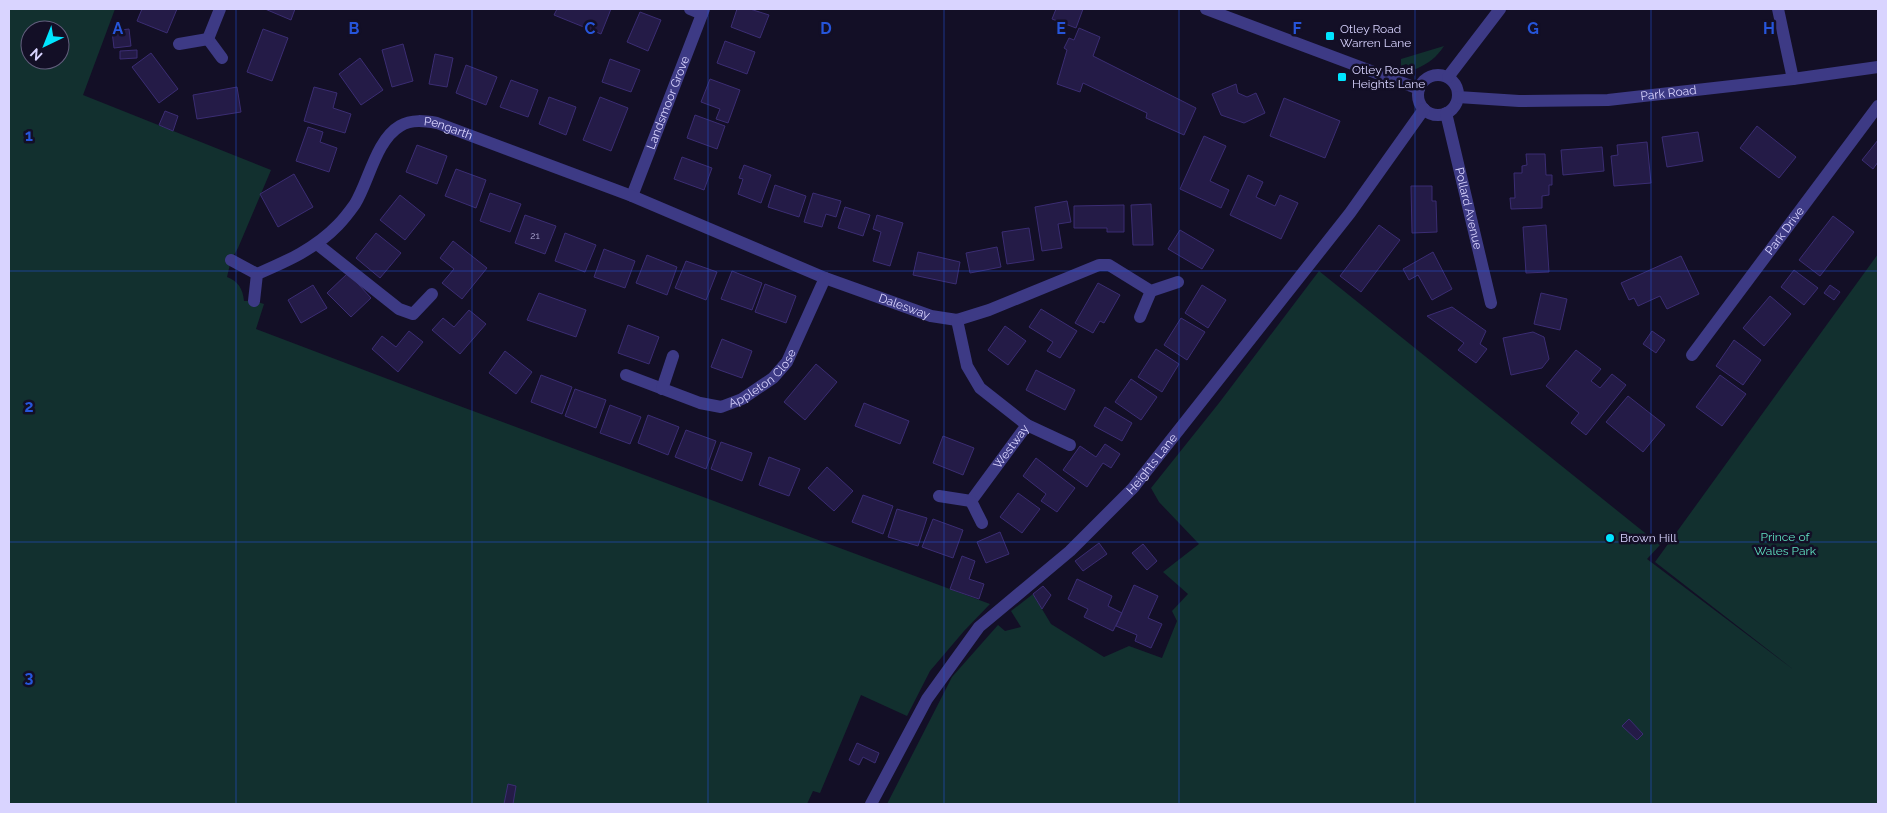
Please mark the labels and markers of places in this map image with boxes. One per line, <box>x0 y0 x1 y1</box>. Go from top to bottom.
place label: Otley Road Warren Lane <box>1340 22 1411 50</box>
marker: Otley Road Warren Lane <box>1324 30 1336 42</box>
place label: Otley Road Heights Lane <box>1352 63 1425 91</box>
marker: Otley Road Heights Lane <box>1336 71 1348 83</box>
place label: Brown Hill <box>1620 531 1677 545</box>
marker: Brown Hill <box>1604 532 1616 544</box>

